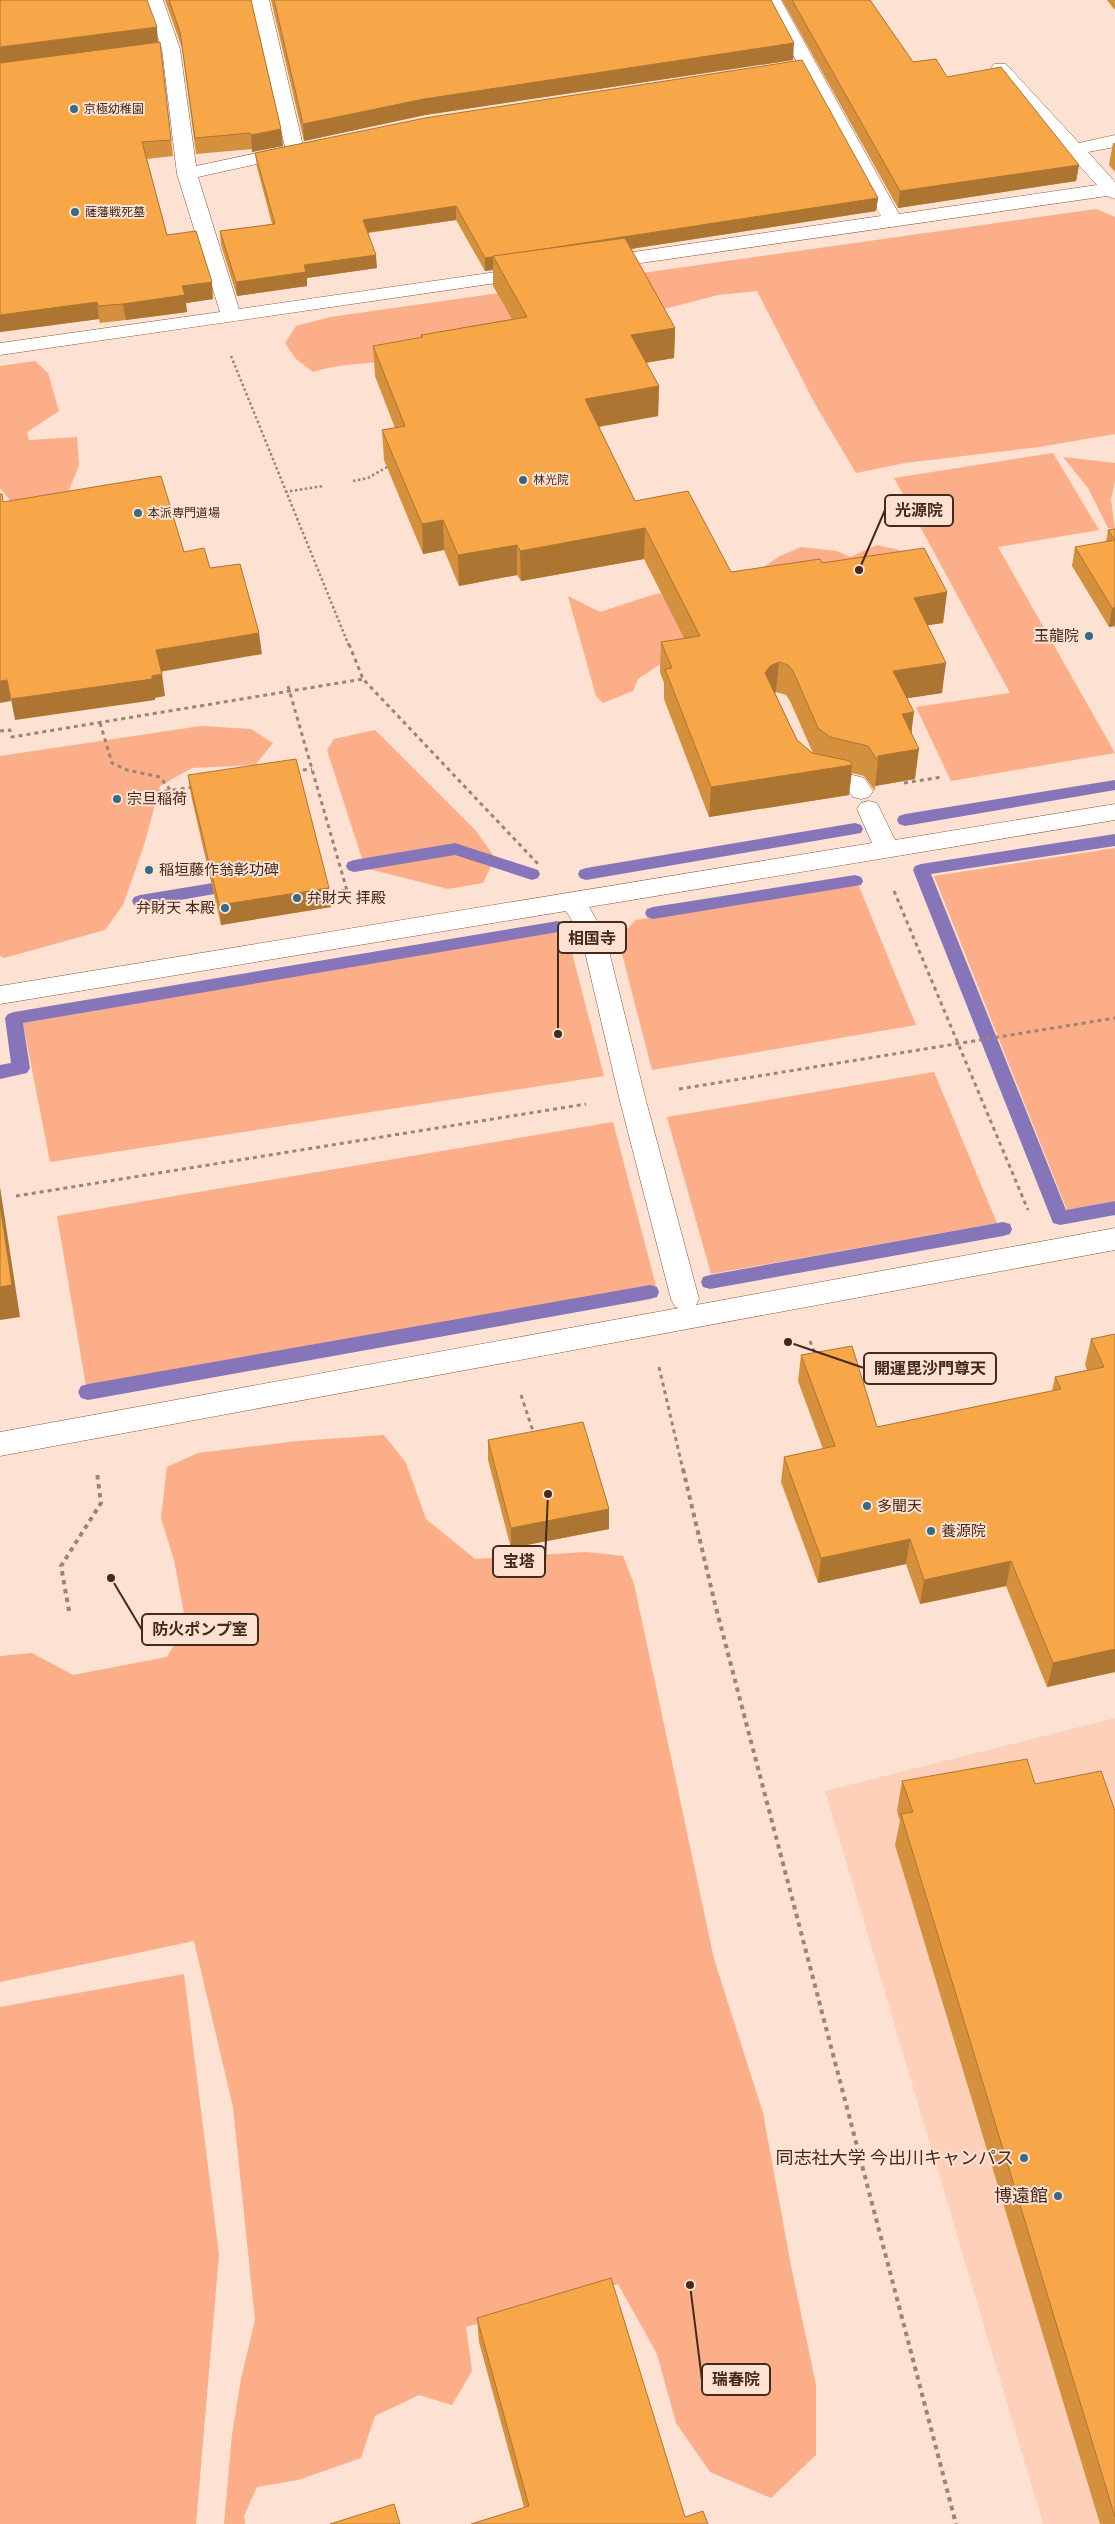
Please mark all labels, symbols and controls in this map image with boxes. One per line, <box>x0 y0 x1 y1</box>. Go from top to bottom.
place label: 京極幼稚園 <box>84 102 144 116</box>
marker: 京極幼稚園 <box>68 103 80 115</box>
place label: 薩藩戦死墓 <box>85 205 145 219</box>
marker: 薩藩戦死墓 <box>69 206 81 218</box>
place label: 林光院 <box>533 473 569 487</box>
marker: 林光院 <box>517 474 529 486</box>
callout: 光源院 <box>885 495 953 526</box>
text: 光源院 <box>895 501 943 520</box>
place label: 本派専門道場 <box>148 506 220 520</box>
marker: 本派専門道場 <box>132 507 144 519</box>
place label: 玉龍院 <box>1034 627 1079 645</box>
marker: 玉龍院 <box>1083 630 1095 642</box>
place label: 宗旦稲荷 <box>127 790 187 808</box>
marker: 宗旦稲荷 <box>111 793 123 805</box>
place label: 稲垣藤作翁彰功碑 <box>159 861 279 879</box>
marker: 稲垣藤作翁彰功碑 <box>143 864 155 876</box>
place label: 弁財天 拝殿 <box>307 889 386 907</box>
marker: 弁財天 拝殿 <box>291 892 303 904</box>
place label: 弁財天 本殿 <box>136 899 215 917</box>
marker: 弁財天 本殿 <box>219 902 231 914</box>
callout: 相国寺 <box>558 922 626 953</box>
text: 相国寺 <box>568 929 616 948</box>
callout: 開運毘沙門尊天 <box>864 1353 996 1384</box>
text: 開運毘沙門尊天 <box>874 1359 986 1378</box>
place label: 多聞天 <box>877 1497 922 1515</box>
marker: 多聞天 <box>861 1500 873 1512</box>
place label: 養源院 <box>941 1522 986 1540</box>
marker: 養源院 <box>925 1525 937 1537</box>
callout: 宝塔 <box>493 1546 545 1577</box>
text: 宝塔 <box>503 1552 535 1571</box>
callout: 防火ポンプ室 <box>142 1614 258 1645</box>
text: 防火ポンプ室 <box>152 1620 248 1639</box>
place label: 同志社大学 今出川キャンパス <box>775 2147 1014 2168</box>
marker: 同志社大学 今出川キャンパス <box>1018 2152 1030 2164</box>
place label: 博遠館 <box>994 2185 1048 2206</box>
marker: 博遠館 <box>1052 2190 1064 2202</box>
callout: 瑞春院 <box>702 2364 770 2395</box>
text: 瑞春院 <box>712 2370 760 2389</box>

